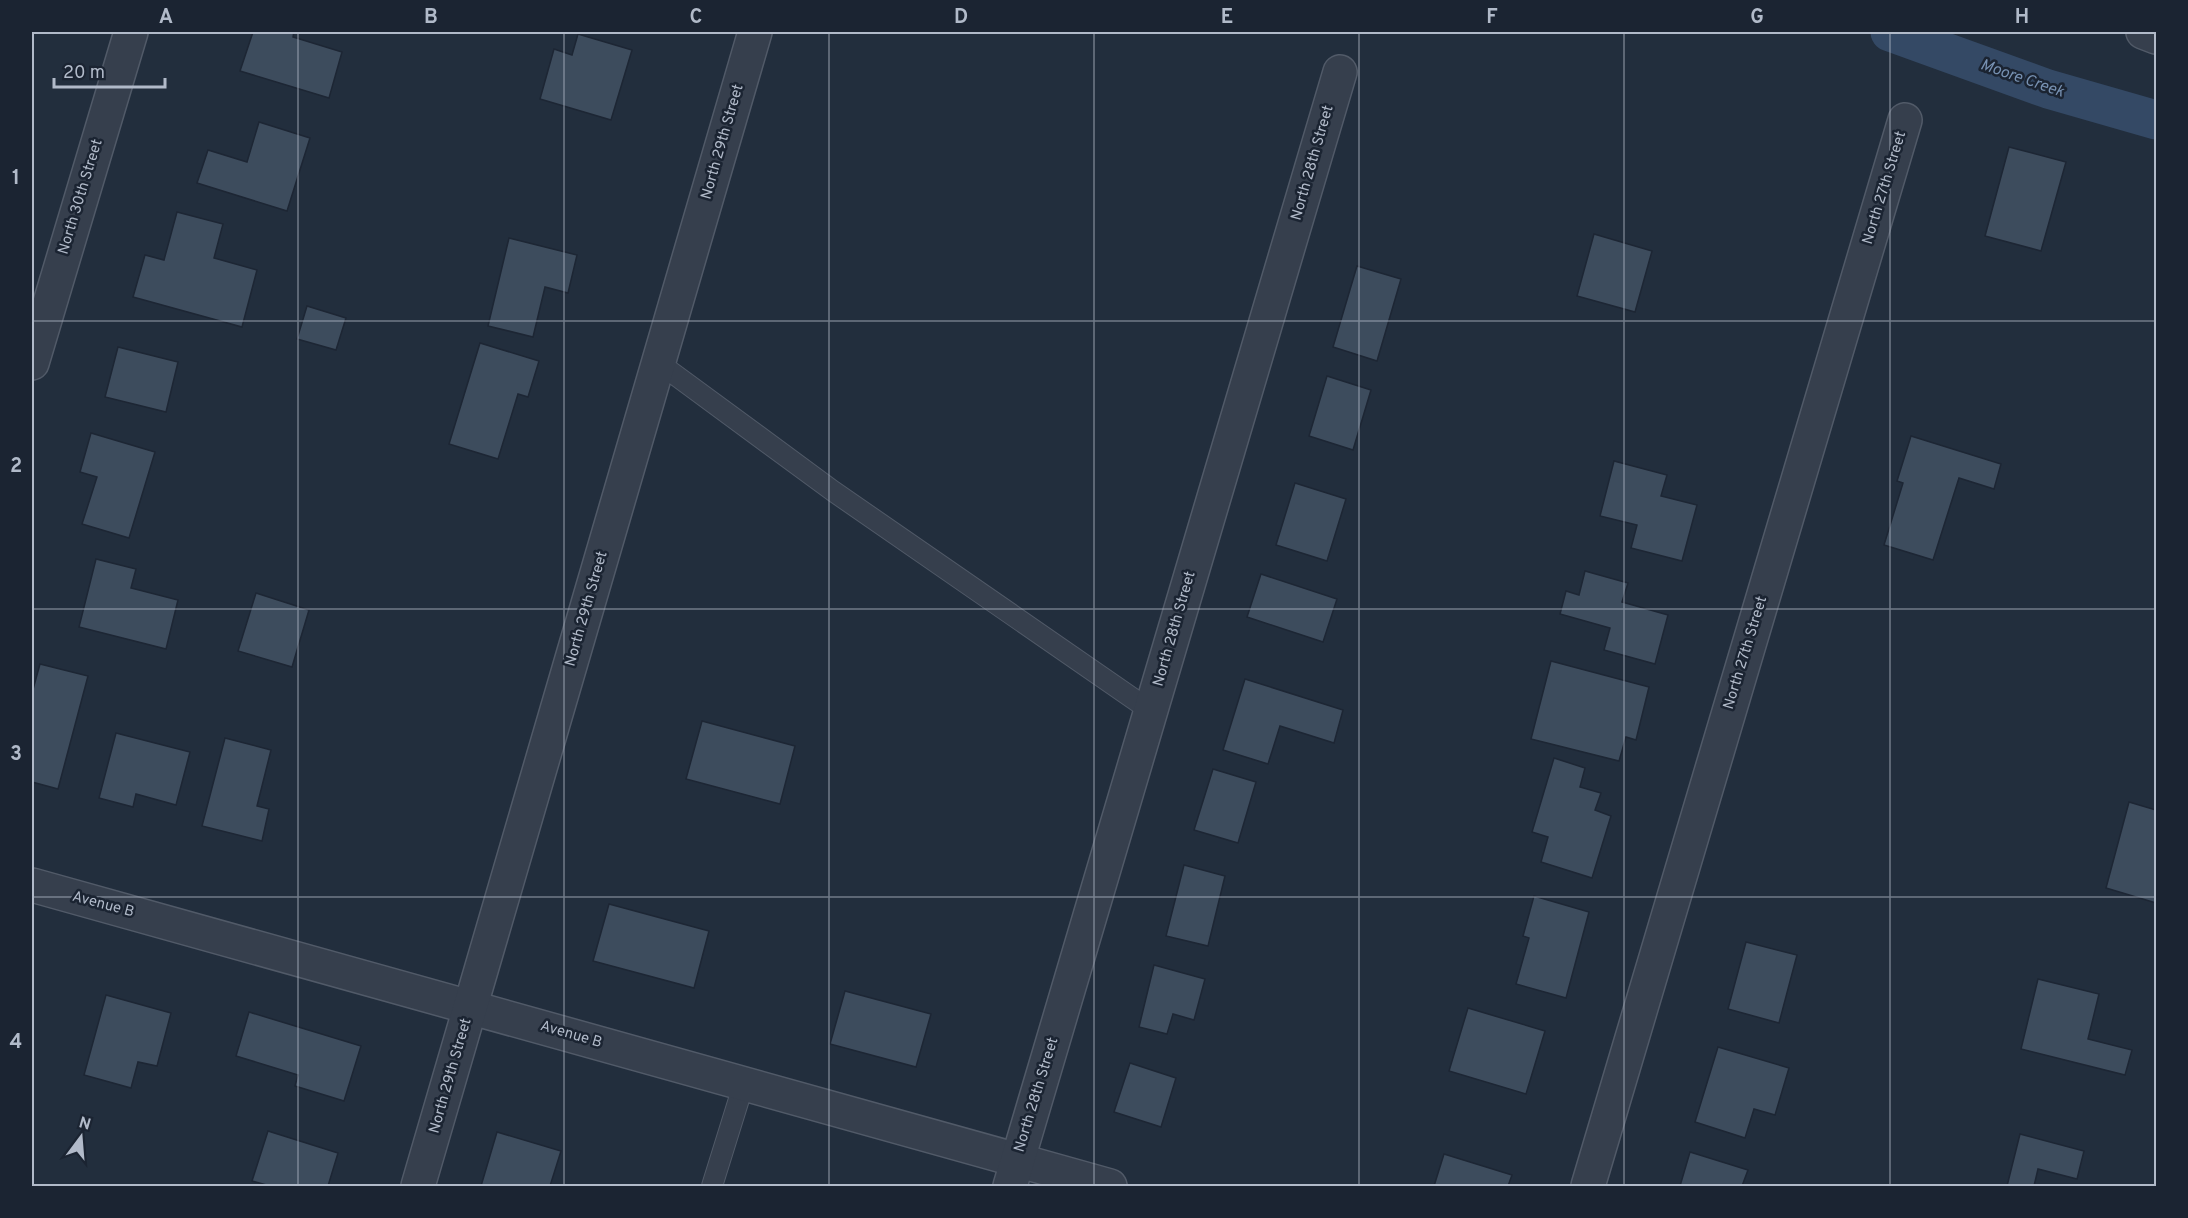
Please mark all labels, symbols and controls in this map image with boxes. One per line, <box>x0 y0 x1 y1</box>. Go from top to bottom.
text: A <box>159 5 173 31</box>
text: B <box>424 5 438 31</box>
text: C <box>690 5 702 31</box>
text: D <box>954 5 968 31</box>
text: E <box>1221 5 1233 31</box>
text: F <box>1486 5 1498 31</box>
text: G <box>1750 5 1764 31</box>
text: H <box>2015 5 2029 31</box>
scale bar <box>54 51 165 89</box>
water label: Moore Creek <box>1978 55 2067 103</box>
text: 20 m <box>63 62 105 85</box>
street label: North 29th Street <box>697 82 749 202</box>
street label: North 28th Street <box>1287 103 1339 223</box>
street label: North 27th Street <box>1859 129 1911 247</box>
street label: North 30th Street <box>54 137 108 257</box>
text: 1 <box>12 166 20 192</box>
text: 2 <box>10 454 22 480</box>
street label: North 29th Street <box>561 549 613 669</box>
street label: North 28th Street <box>1149 569 1201 689</box>
street label: North 27th Street <box>1720 594 1772 712</box>
text: 3 <box>10 742 22 768</box>
street label: Avenue B <box>70 888 136 922</box>
street label: North 29th Street <box>425 1016 477 1136</box>
street label: Avenue B <box>538 1017 604 1053</box>
text: 4 <box>10 1030 22 1056</box>
street label: North 28th Street <box>1011 1035 1063 1155</box>
north arrow <box>51 1107 111 1167</box>
text: N <box>76 1113 93 1136</box>

